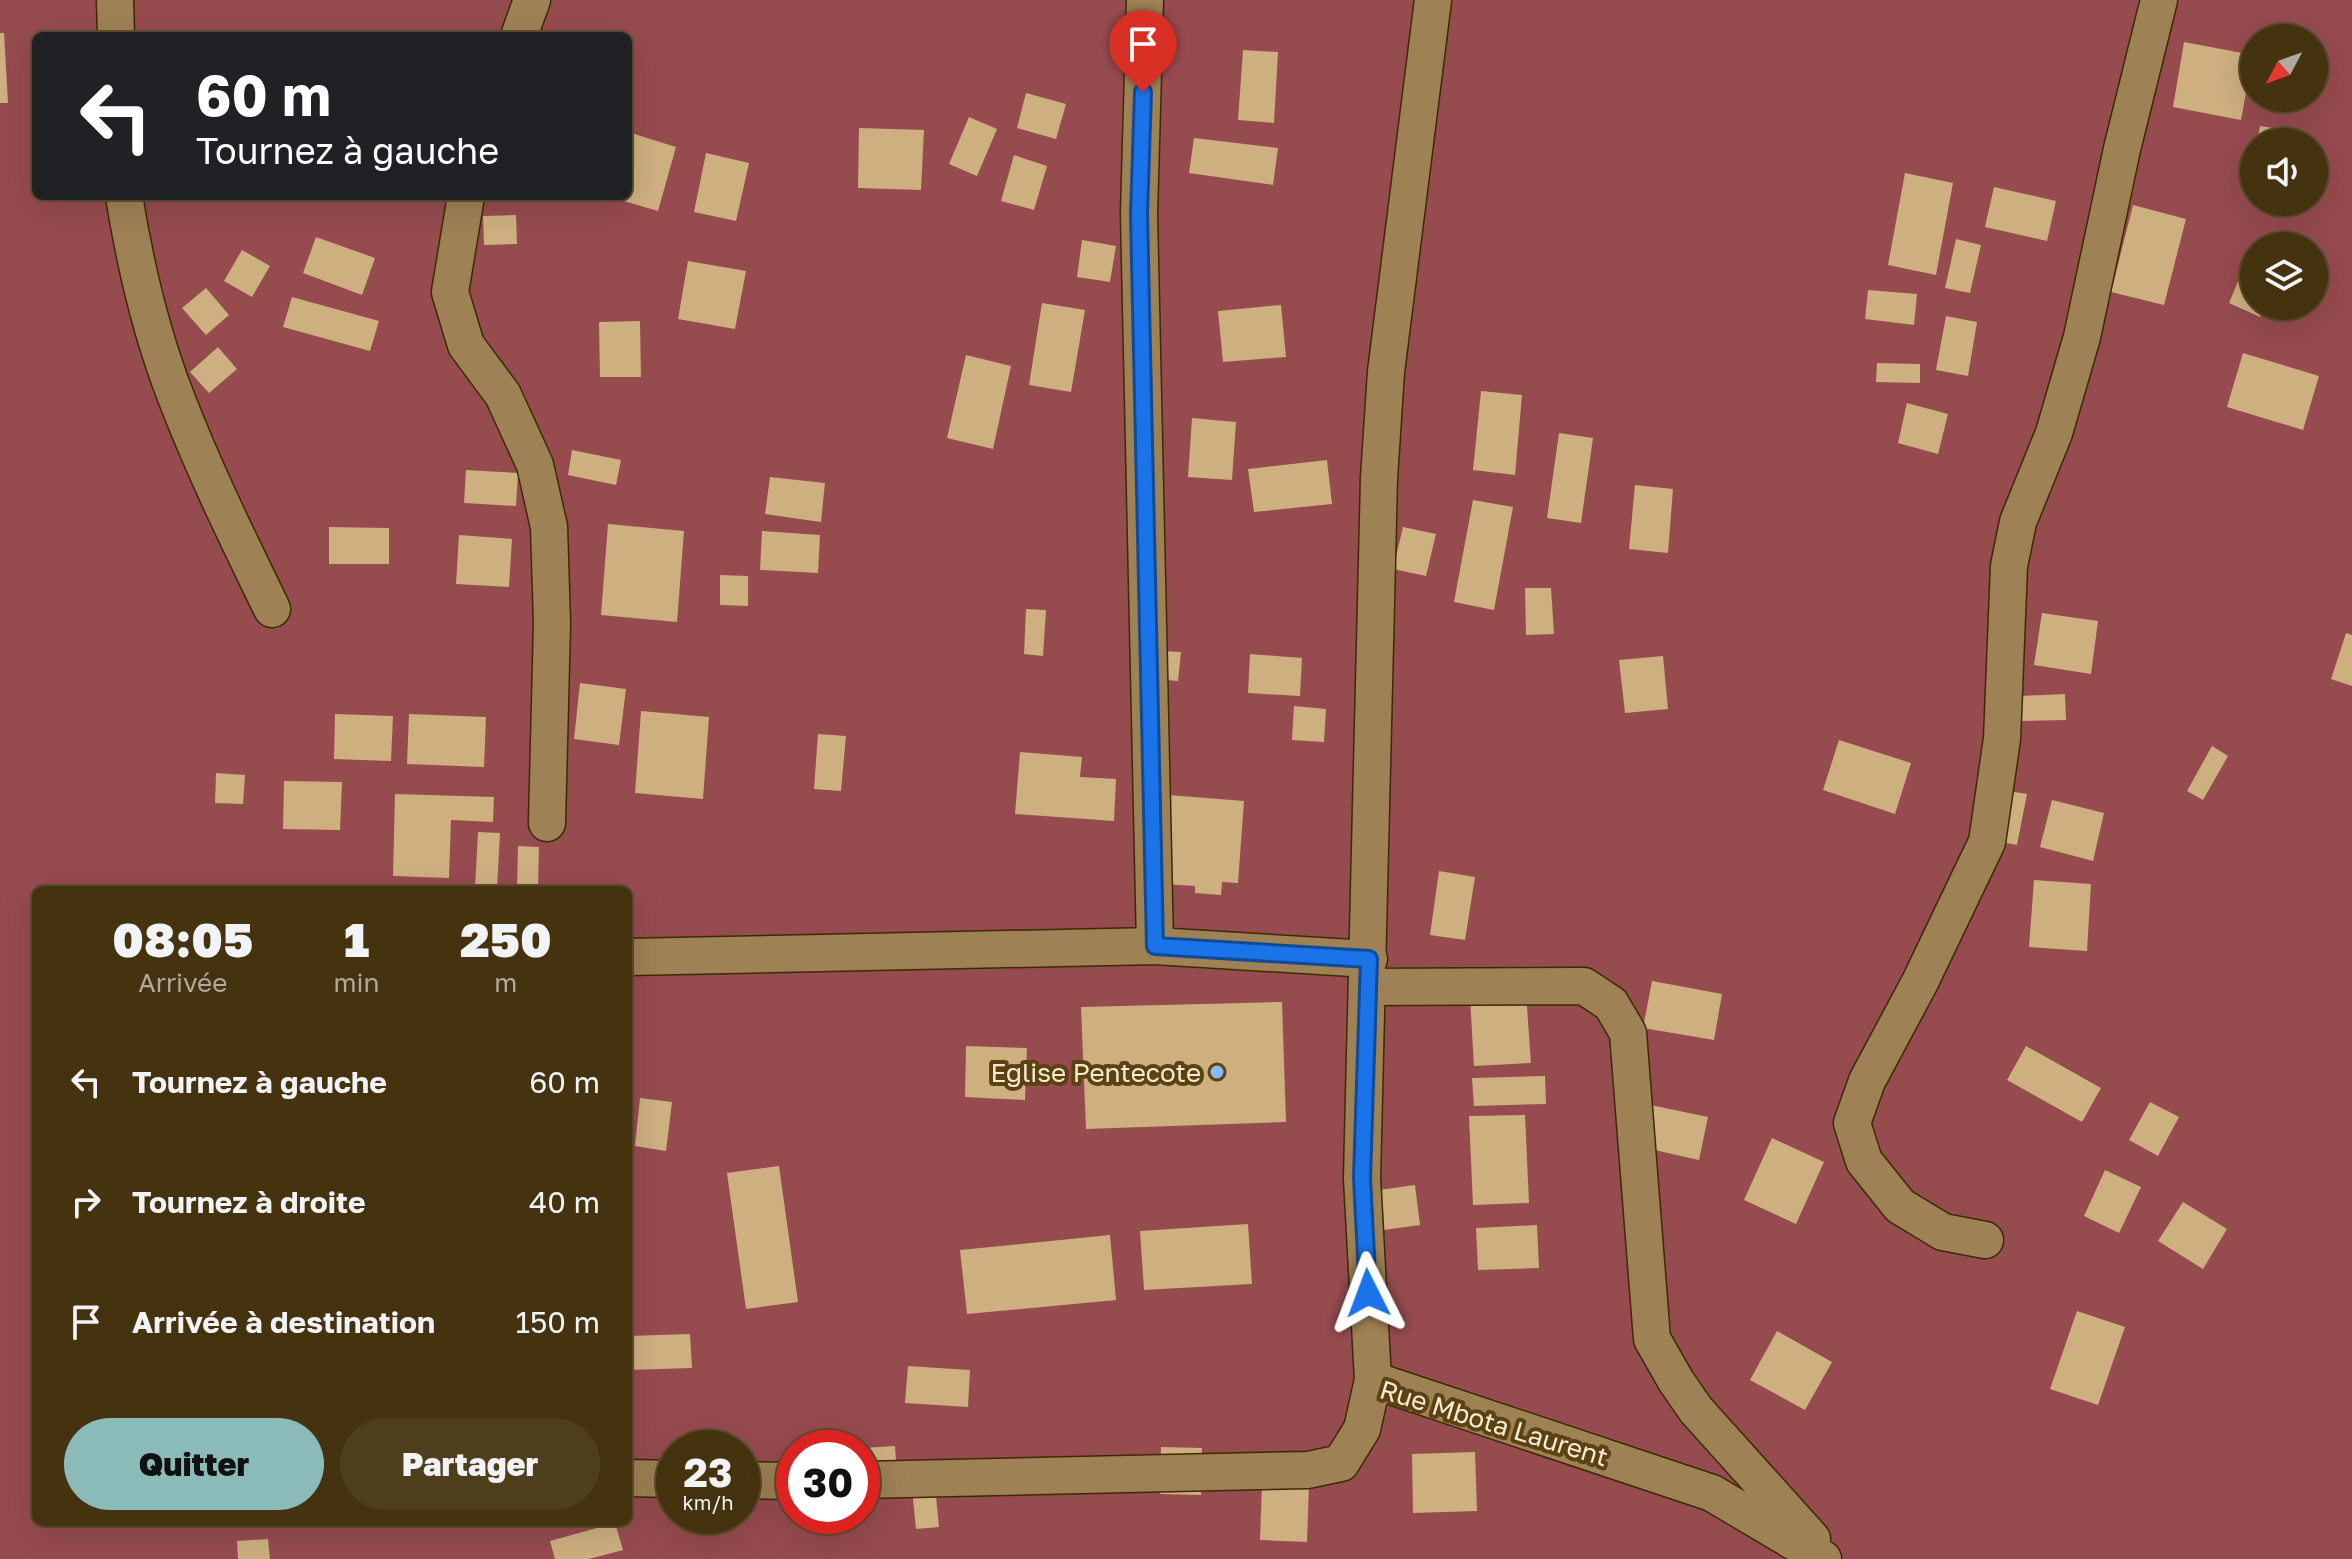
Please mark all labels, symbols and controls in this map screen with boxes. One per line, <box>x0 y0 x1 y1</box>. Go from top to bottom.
pin <box>1109 10 1177 92</box>
icon: arrive <box>1121 22 1165 66</box>
north arrow <box>2240 24 2328 112</box>
map controls <box>2240 24 2328 320</box>
text: 60 m <box>196 61 331 128</box>
icon: left <box>64 64 168 168</box>
button: sound <box>2240 128 2328 216</box>
text: Tournez à gauche <box>196 129 499 172</box>
button: layers <box>2240 232 2328 320</box>
text: 08:05 <box>112 910 253 968</box>
text: 1 <box>344 910 369 968</box>
text: 250 <box>460 910 552 968</box>
text: Arrivée <box>138 967 227 998</box>
text: min <box>334 967 380 998</box>
text: m <box>494 967 517 998</box>
place label: Eglise Pentecote <box>990 1057 1201 1088</box>
icon: left <box>64 1060 108 1104</box>
marker: Eglise Pentecote <box>1208 1063 1226 1081</box>
text: Tournez à gauche <box>132 1064 387 1100</box>
text: 60 m <box>529 1064 600 1100</box>
icon: right <box>64 1180 108 1224</box>
text: Tournez à droite <box>132 1184 366 1220</box>
text: 40 m <box>529 1184 600 1220</box>
position arrow <box>1326 1251 1410 1335</box>
icon: arrive <box>64 1300 108 1344</box>
text: Arrivée à destination <box>132 1304 435 1340</box>
text: 150 m <box>515 1304 600 1340</box>
street label: Rue Mbota Laurent <box>1376 1374 1612 1472</box>
button: Quitter <box>64 1418 324 1510</box>
button: Partager <box>340 1418 600 1510</box>
speed limit sign: 30 <box>776 1430 880 1534</box>
text: 23 <box>684 1448 732 1496</box>
text: km/h <box>683 1490 733 1514</box>

